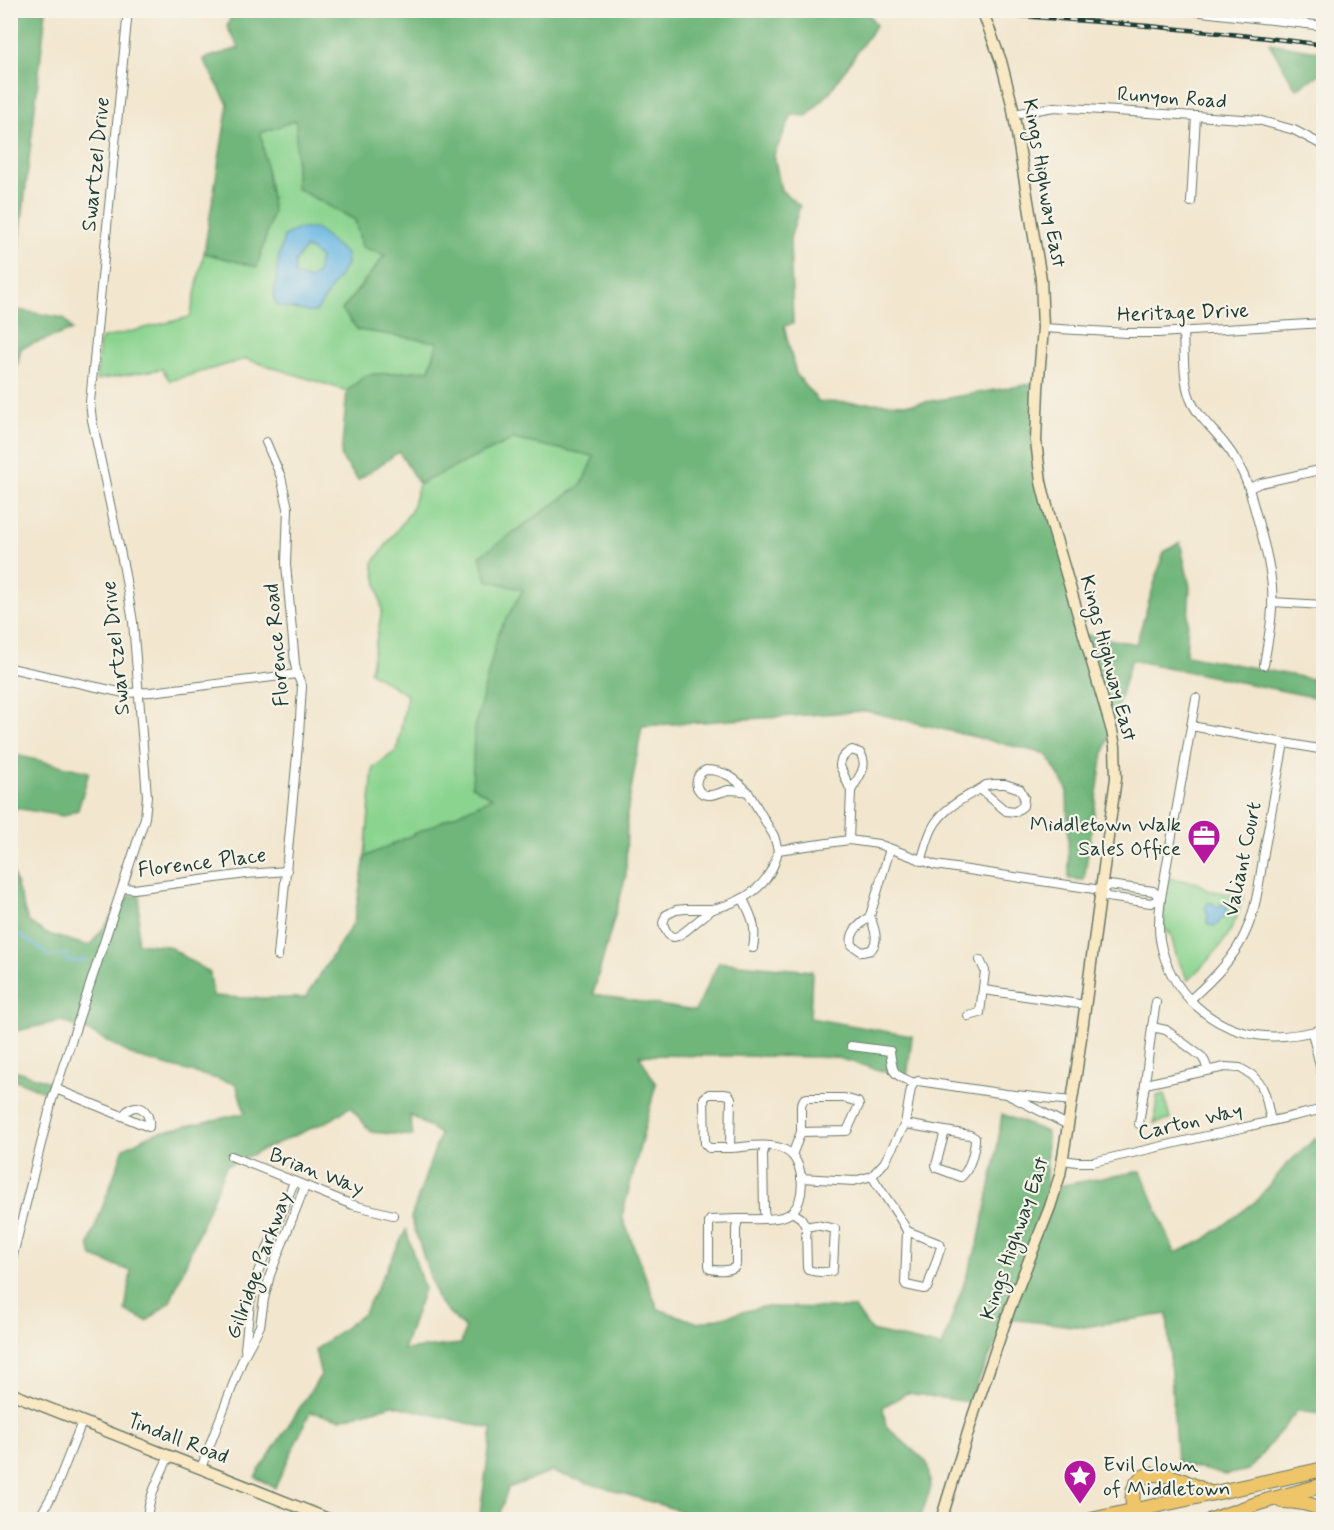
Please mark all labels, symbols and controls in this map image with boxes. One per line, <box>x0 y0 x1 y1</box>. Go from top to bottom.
street label: Runyon Road <box>1116 80 1228 116</box>
street label: Swartzel Drive <box>75 95 117 233</box>
street label: Kings Highway East <box>1014 97 1073 270</box>
street label: Heritage Drive <box>1117 297 1250 329</box>
street label: Kings Highway East <box>1071 572 1144 745</box>
street label: Swartzel Drive <box>95 579 137 717</box>
street label: Florence Road <box>258 582 296 708</box>
street label: Valiant Court <box>1217 799 1269 919</box>
place label: Middletown Walk Sales Office <box>1030 811 1181 863</box>
office icon: Middletown Walk Sales Office <box>1186 818 1222 865</box>
street label: Florence Place <box>136 841 268 885</box>
street label: Carton Way <box>1135 1096 1245 1148</box>
street label: Brian Way <box>265 1141 368 1203</box>
street label: Kings Highway East <box>974 1153 1057 1324</box>
street label: Gillridge Parkway <box>219 1188 300 1343</box>
street label: Tindall Road <box>123 1407 233 1471</box>
place label: Evil Clown of Middletown <box>1103 1451 1230 1503</box>
place icon: Evil Clown of Middletown <box>1062 1458 1098 1505</box>

